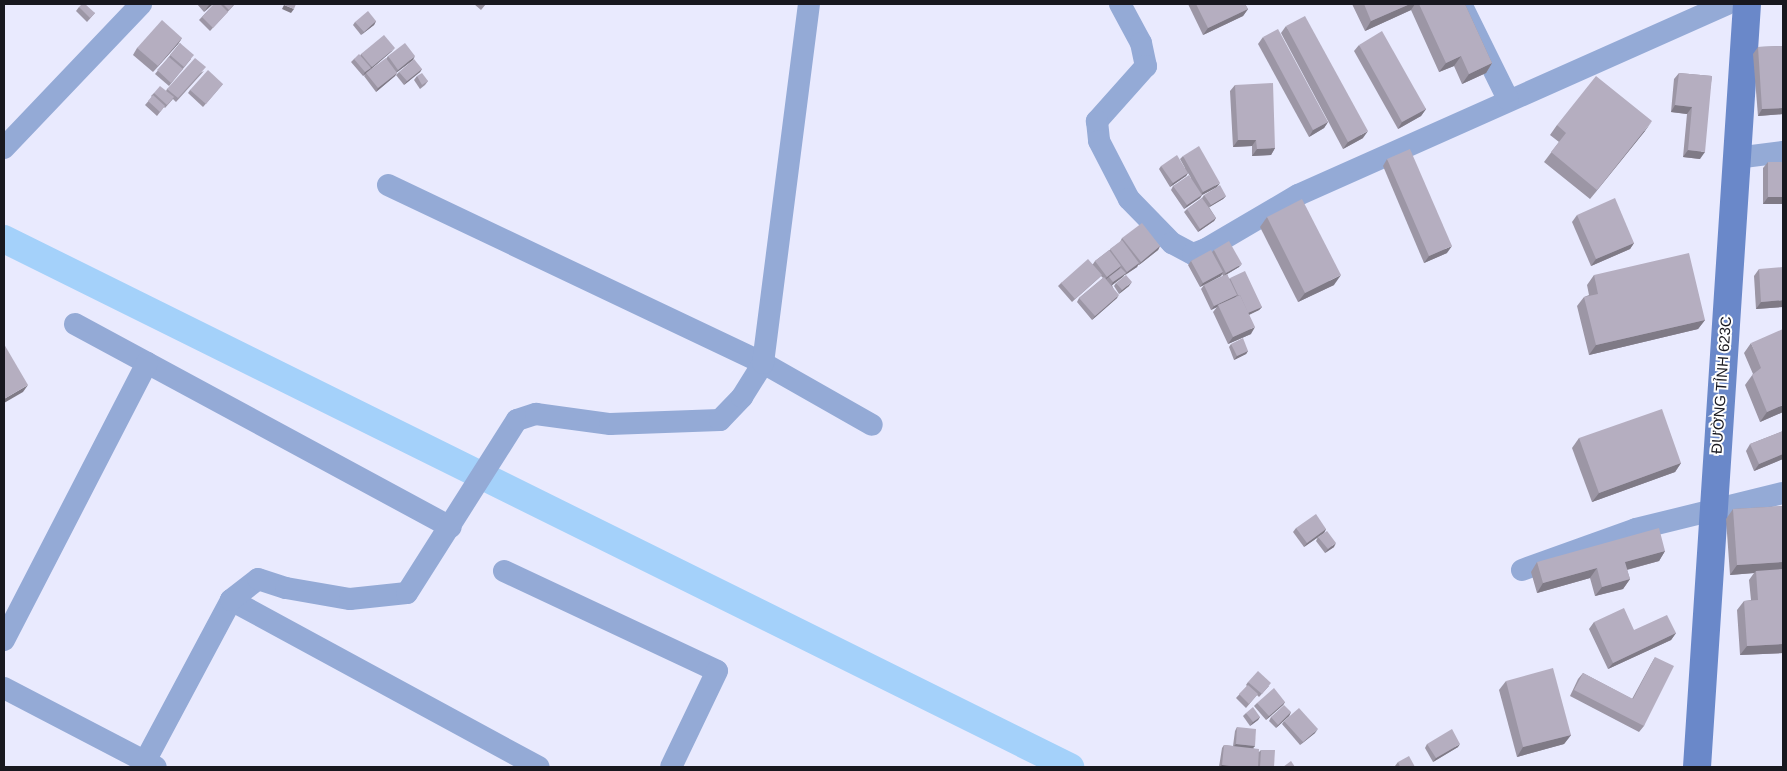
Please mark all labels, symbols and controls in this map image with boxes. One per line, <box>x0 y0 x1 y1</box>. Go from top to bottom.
street label: ĐƯỜNG TỈNH 623C <box>1707 315 1735 455</box>

